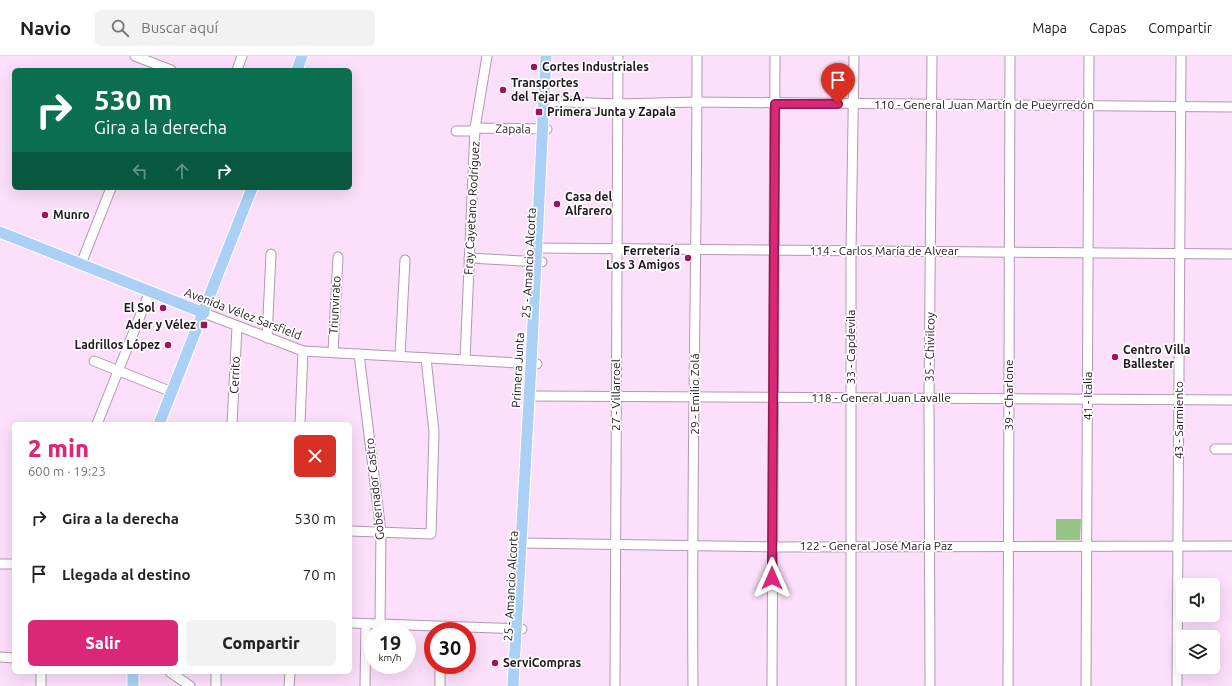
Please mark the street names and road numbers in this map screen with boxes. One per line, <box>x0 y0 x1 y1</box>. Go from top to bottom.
street label: 110 - General Juan Martín de Pueyrredón <box>874 98 1094 111</box>
street label: Zapala <box>495 122 531 135</box>
street label: Fray Cayetano Rodríguez <box>462 140 482 275</box>
street label: 25 - Amancio Alcorta <box>519 207 538 319</box>
street label: 114 - Carlos María de Alvear <box>810 244 959 257</box>
street label: Triunvirato <box>326 275 343 335</box>
street label: Avenida Vélez Sarsfield <box>183 285 303 342</box>
street label: 33 - Capdevila <box>844 310 857 384</box>
street label: 35 - Chivilcoy <box>922 312 937 382</box>
street label: Primera Junta <box>509 332 526 408</box>
street label: 29 - Emilio Zolá <box>688 353 701 435</box>
street label: Cerrito <box>227 356 242 394</box>
street label: 27 - Villarroel <box>609 359 622 431</box>
street label: 39 - Charlone <box>1002 359 1015 431</box>
street label: 41 - Italia <box>1081 372 1094 420</box>
street label: 43 - Sarmiento <box>1172 381 1185 459</box>
street label: 118 - General Juan Lavalle <box>811 391 951 404</box>
street label: Gobernador Castro <box>363 437 386 541</box>
street label: 25 - Amancio Alcorta <box>501 530 520 642</box>
street label: 122 - General José María Paz <box>799 539 953 552</box>

